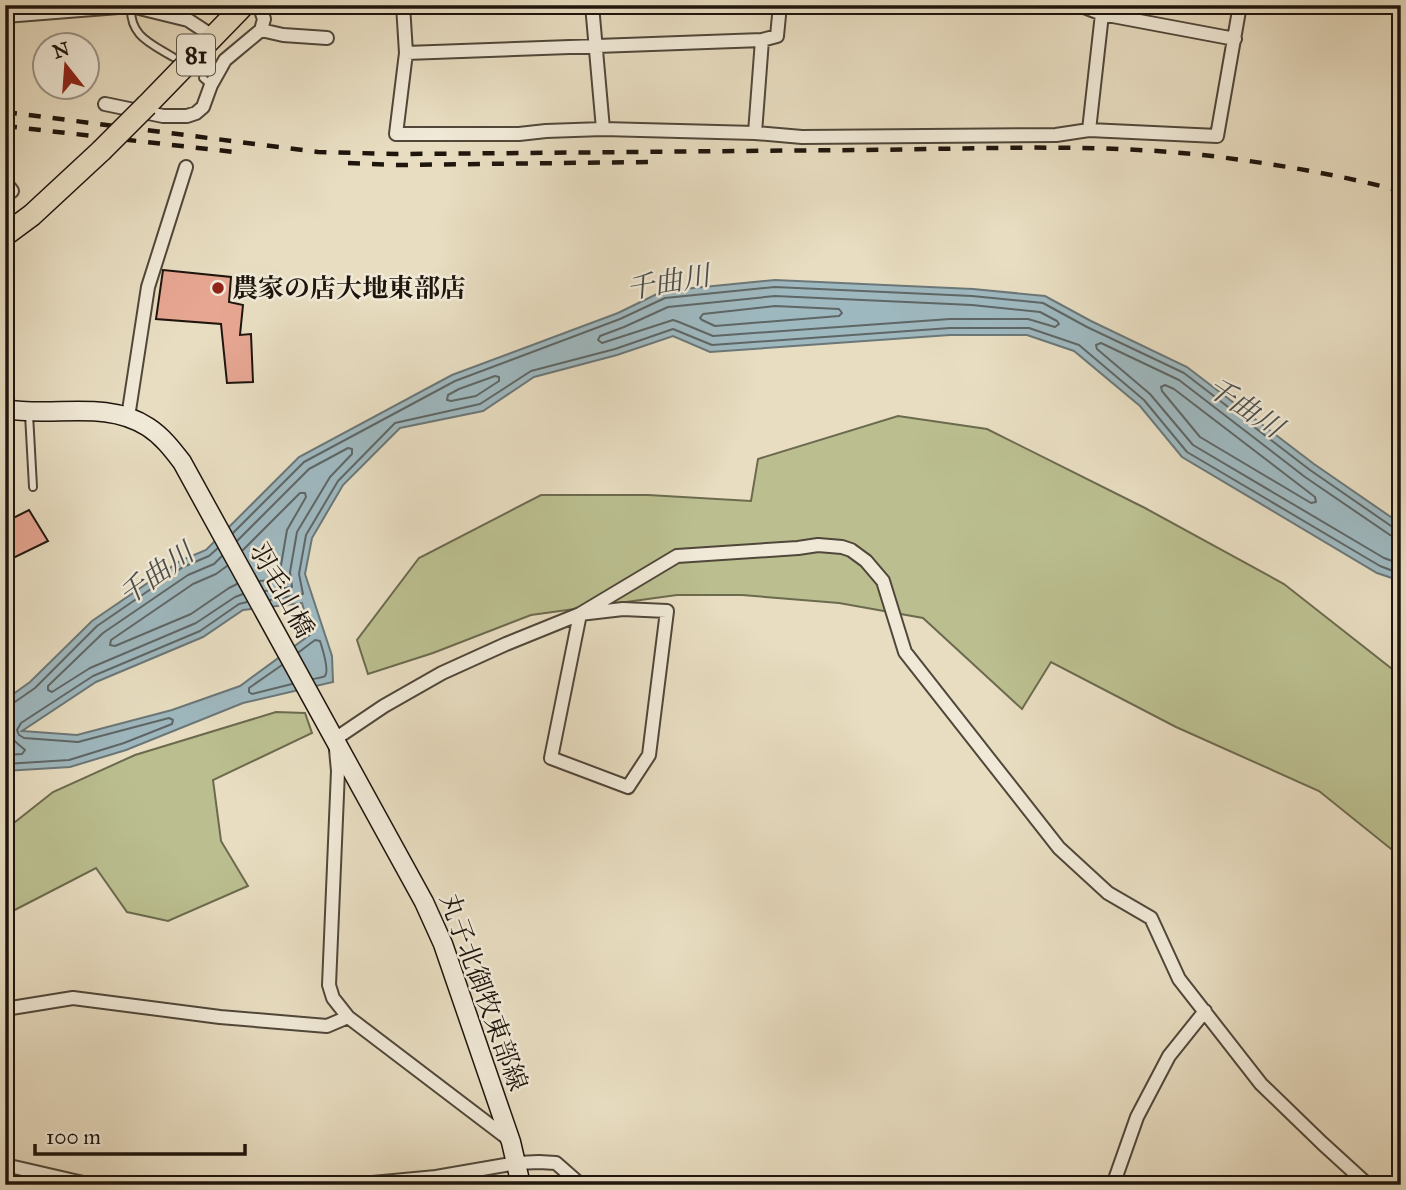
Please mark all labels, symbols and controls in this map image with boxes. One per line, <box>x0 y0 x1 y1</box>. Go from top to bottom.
north arrow <box>32 32 102 102</box>
road number: 81 <box>177 34 215 76</box>
text: N <box>50 37 72 64</box>
water label: 千曲川 <box>624 257 715 307</box>
place label: 農家の店大地東部店 <box>232 272 466 304</box>
marker: 農家の店大地東部店 <box>210 280 226 296</box>
water label: 千曲川 <box>1200 369 1292 447</box>
water label: 千曲川 <box>112 533 203 613</box>
street label: 羽毛山橋 <box>243 537 321 643</box>
street label: 丸子北御牧東部線 <box>433 889 535 1095</box>
scale bar <box>35 1113 245 1157</box>
text: 100 m <box>46 1124 101 1150</box>

